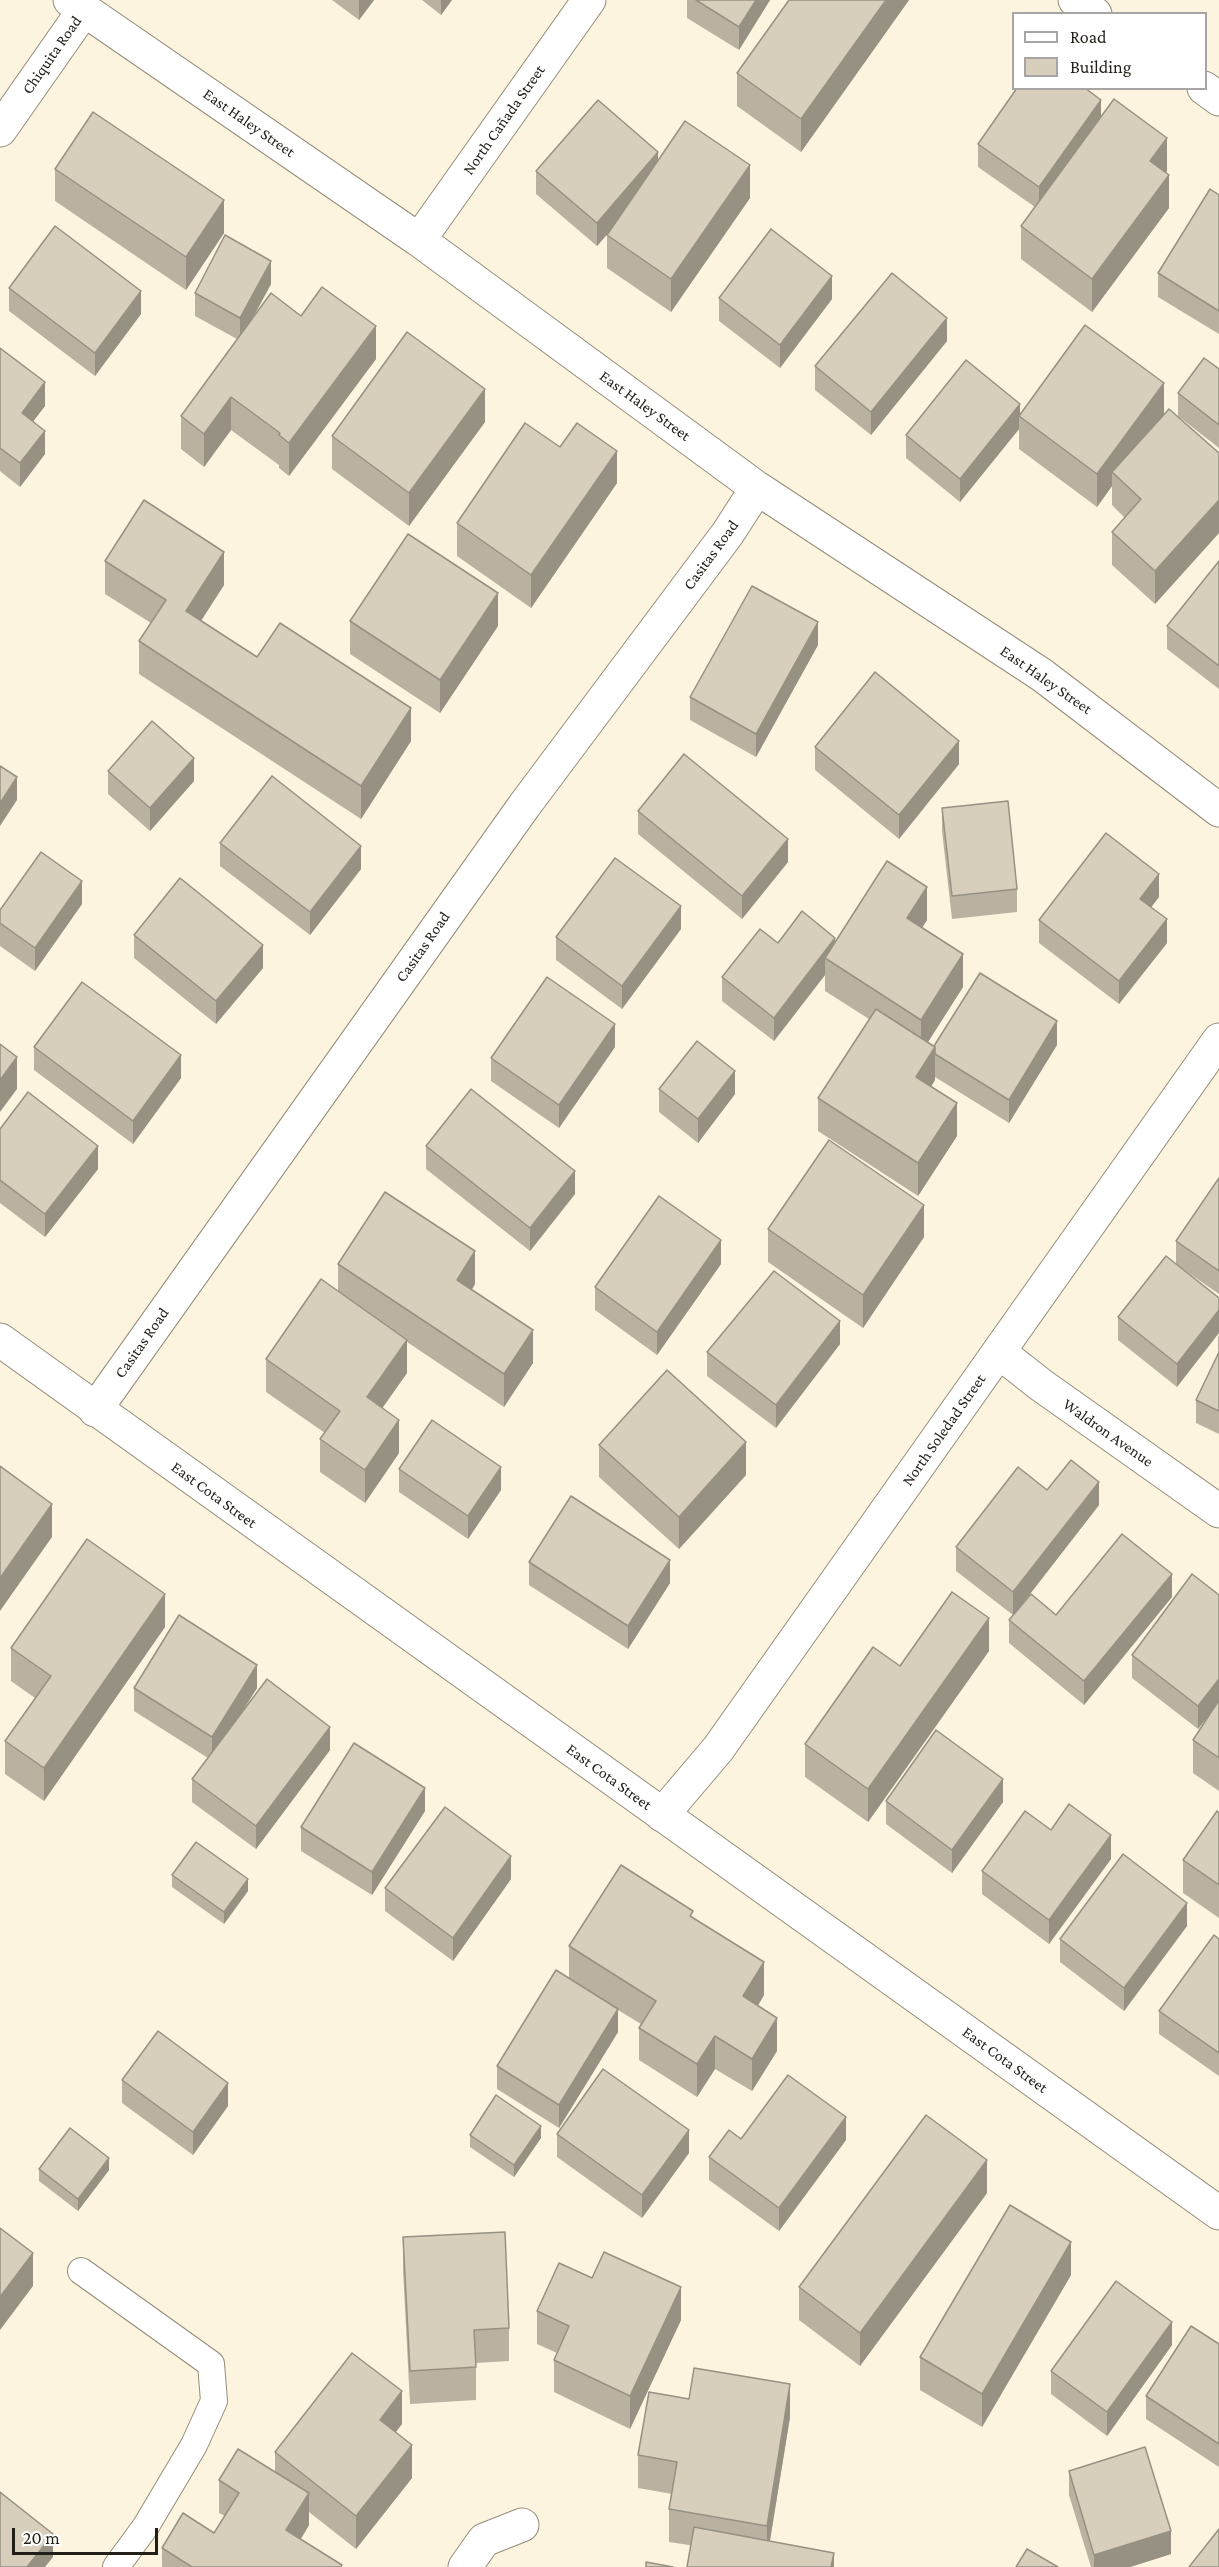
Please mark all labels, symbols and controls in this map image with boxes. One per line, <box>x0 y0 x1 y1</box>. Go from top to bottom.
street label: Chiquita Road <box>18 12 86 98</box>
legend <box>1012 12 1207 90</box>
text: Road <box>1070 27 1107 47</box>
text: Building <box>1070 57 1131 77</box>
street label: North Cañada Street <box>459 61 549 179</box>
street label: East Haley Street <box>199 84 299 162</box>
street label: East Haley Street <box>596 367 694 445</box>
street label: Casitas Road <box>679 516 743 594</box>
street label: East Haley Street <box>996 641 1096 719</box>
street label: Casitas Road <box>392 908 454 986</box>
street label: Casitas Road <box>111 1304 173 1382</box>
street label: North Soledad Street <box>898 1370 990 1490</box>
street label: Waldron Avenue <box>1059 1395 1157 1471</box>
street label: East Cota Street <box>167 1458 261 1532</box>
street label: East Cota Street <box>562 1740 656 1814</box>
street label: East Cota Street <box>958 2023 1052 2097</box>
scale bar <box>15 2516 160 2554</box>
text: 20 m <box>23 2528 60 2548</box>

